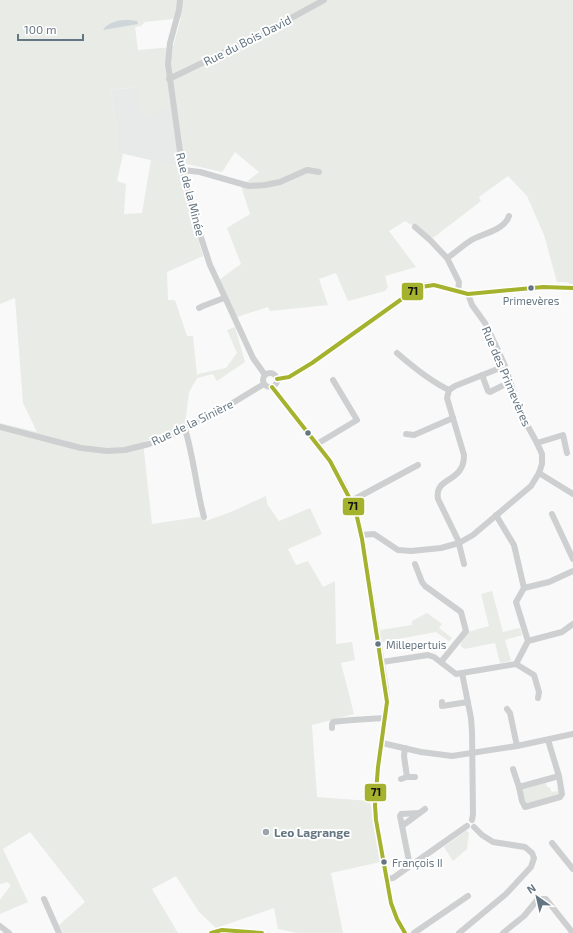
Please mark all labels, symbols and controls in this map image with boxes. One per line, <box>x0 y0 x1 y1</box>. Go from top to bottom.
street label: Rue du Bois David <box>201 12 293 68</box>
scale bar <box>18 16 83 42</box>
text: 100 m <box>24 22 56 36</box>
street label: Rue de la Minée <box>174 151 208 237</box>
line badge: 71 <box>401 282 424 301</box>
marker: Primevères <box>526 283 536 293</box>
text: 71 <box>408 284 418 297</box>
place label: Primevères <box>503 294 560 307</box>
street label: Rue des Primevères <box>480 324 534 428</box>
street label: Rue de la Sinière <box>149 396 235 448</box>
unlabelled marker <box>303 428 313 438</box>
line badge: 71 <box>342 497 365 516</box>
text: 71 <box>348 499 358 512</box>
place label: Millepertuis <box>386 638 447 651</box>
marker: Millepertuis <box>373 639 383 649</box>
line badge: 71 <box>364 783 387 802</box>
text: 71 <box>371 785 381 798</box>
place label: Leo Lagrange <box>274 825 350 839</box>
marker: Leo Lagrange <box>261 827 271 837</box>
place label: François II <box>392 856 443 870</box>
marker: François II <box>379 857 389 867</box>
north arrow <box>517 877 557 917</box>
text: N <box>524 881 538 896</box>

